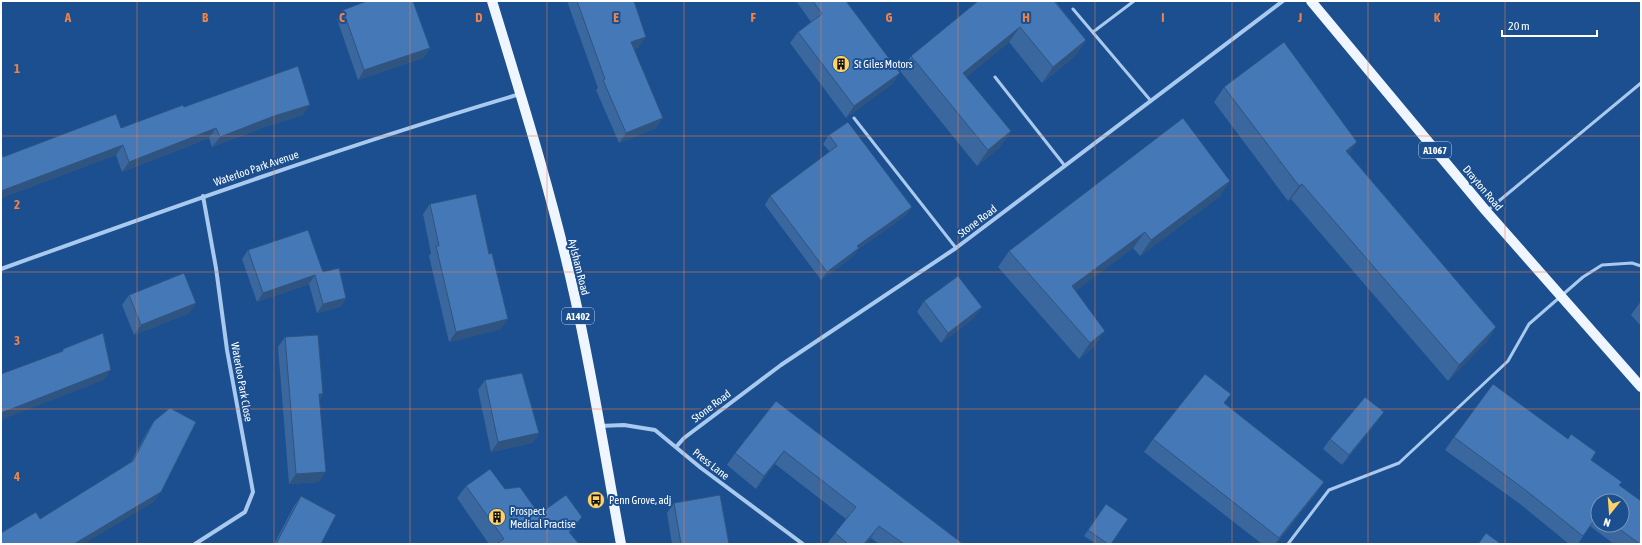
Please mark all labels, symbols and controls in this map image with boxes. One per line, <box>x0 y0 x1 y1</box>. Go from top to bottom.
text: A <box>64 10 72 25</box>
text: B <box>202 10 209 25</box>
text: C <box>339 10 345 25</box>
text: D <box>475 10 483 25</box>
text: E <box>613 10 619 25</box>
text: F <box>750 10 756 25</box>
text: G <box>886 10 893 25</box>
text: H <box>1022 10 1030 25</box>
text: I <box>1161 10 1165 25</box>
text: J <box>1297 10 1302 25</box>
text: K <box>1434 10 1441 25</box>
scale bar <box>1502 12 1597 38</box>
text: 20 m <box>1508 19 1530 33</box>
building icon: St Giles Motors <box>831 54 851 74</box>
place label: St Giles Motors <box>854 58 913 70</box>
text: 1 <box>14 61 20 76</box>
road number: A1067 <box>1419 142 1451 158</box>
street label: Waterloo Park Avenue <box>212 148 300 188</box>
street label: Drayton Road <box>1461 163 1505 213</box>
text: 2 <box>14 197 20 212</box>
street label: Stone Road <box>955 202 999 240</box>
street label: Aylsham Road <box>566 238 592 296</box>
road number: A1402 <box>562 308 594 324</box>
text: 3 <box>14 333 20 348</box>
street label: Waterloo Park Close <box>229 341 255 423</box>
street label: Stone Road <box>689 387 733 425</box>
street label: Press Lane <box>691 446 731 482</box>
text: 4 <box>13 469 20 484</box>
bus stop icon: Penn Grove, adj <box>586 490 606 510</box>
north arrow <box>1590 493 1630 533</box>
place label: Penn Grove, adj <box>609 494 671 506</box>
place label: Prospect Medical Practise <box>510 505 576 530</box>
building icon: Prospect Medical Practise <box>487 507 507 527</box>
text: N <box>1602 516 1612 529</box>

